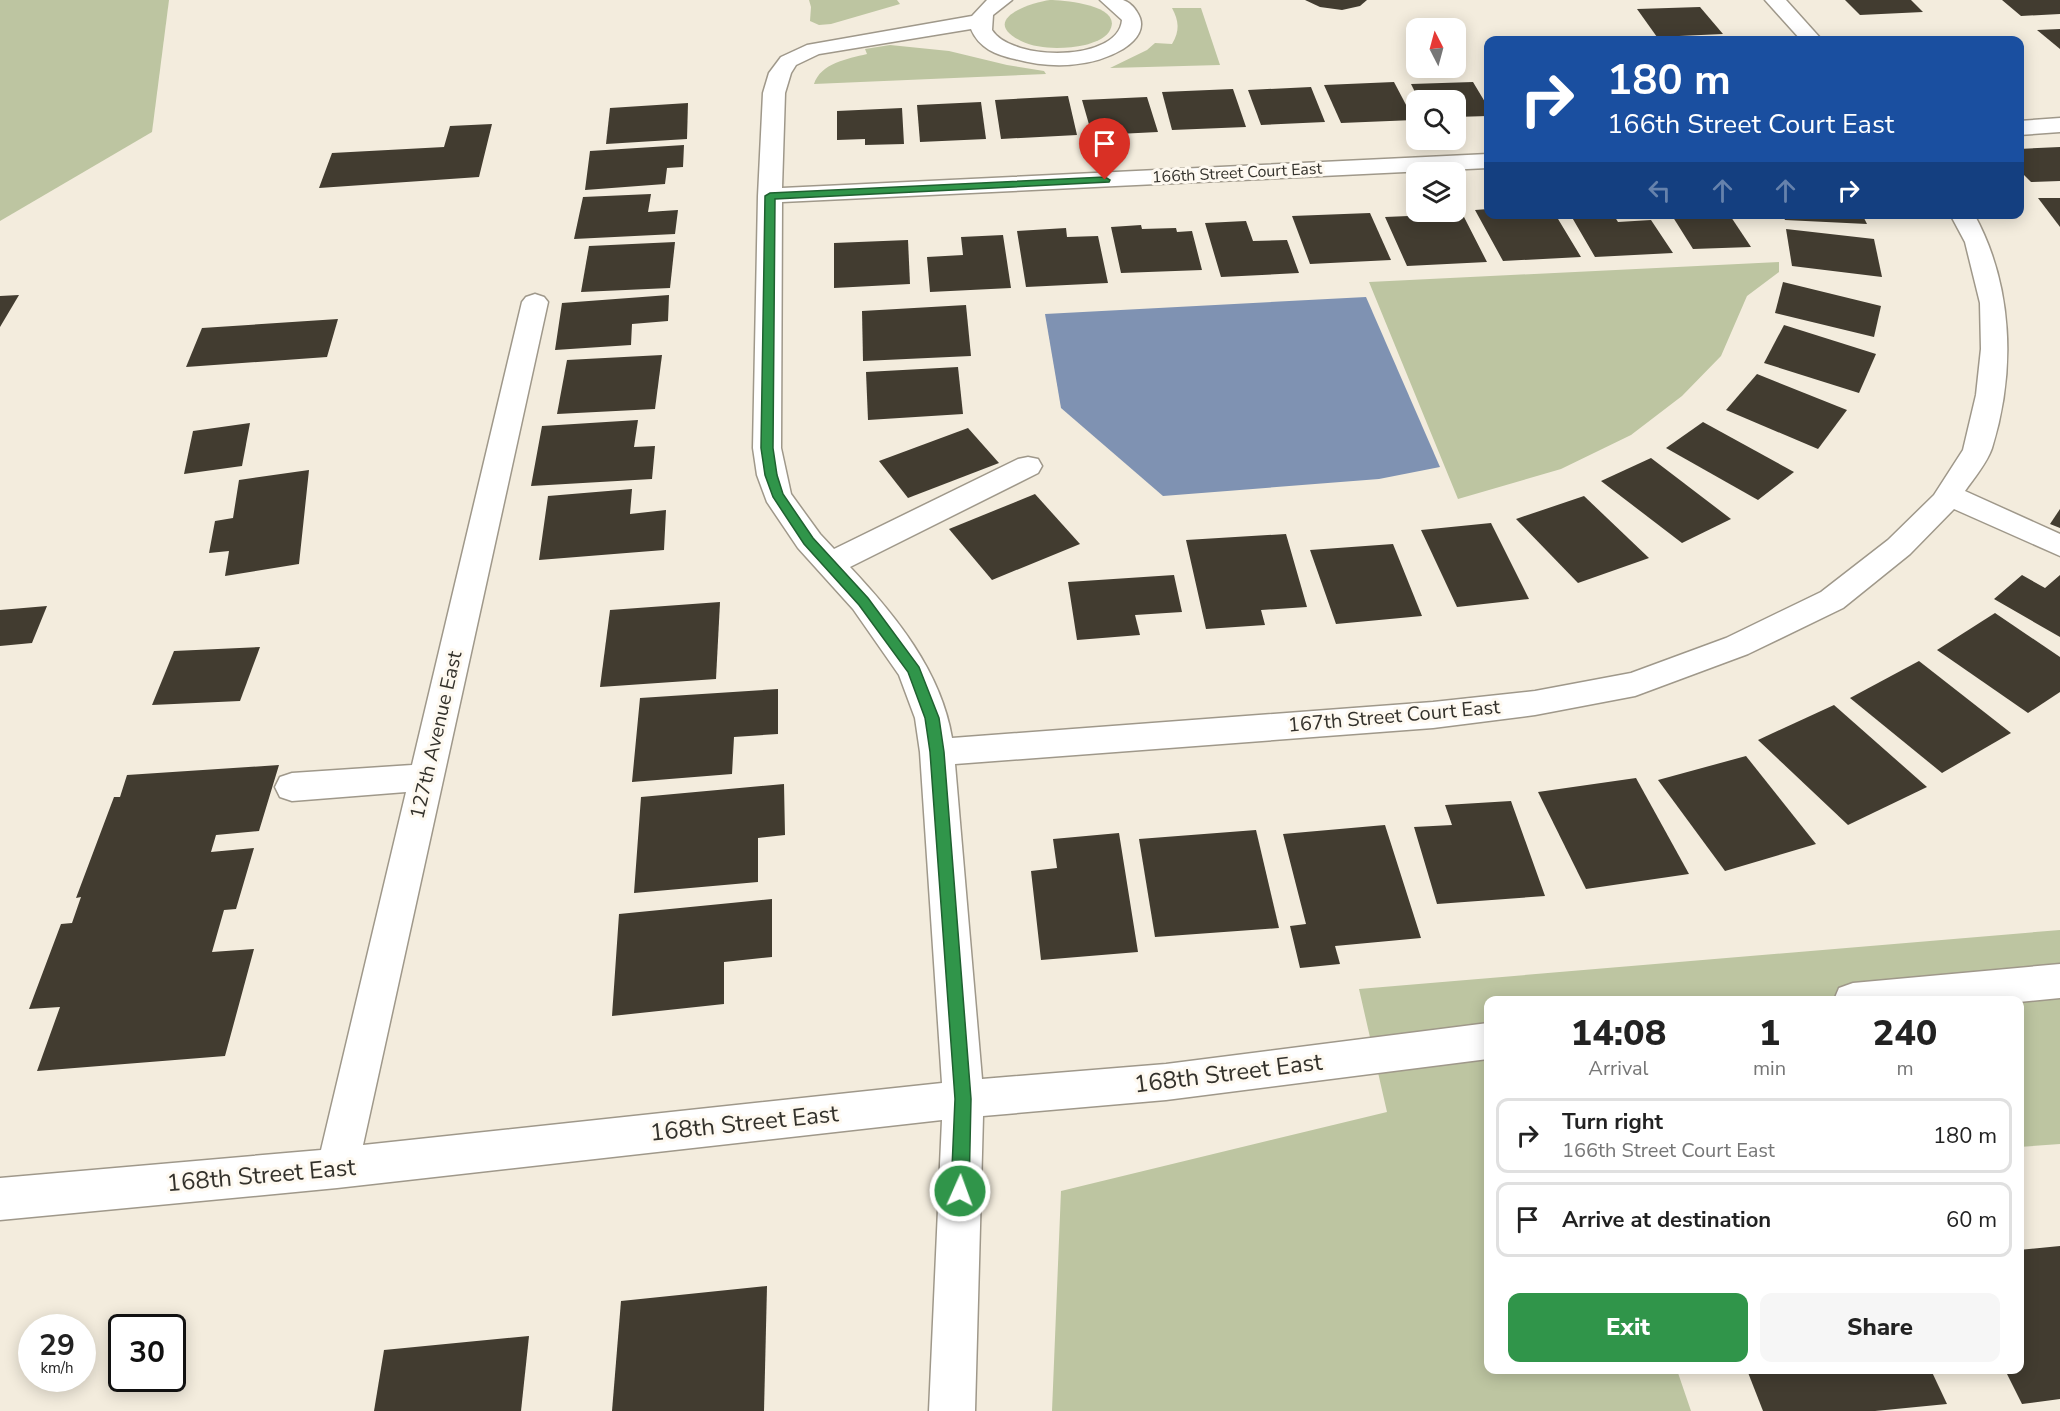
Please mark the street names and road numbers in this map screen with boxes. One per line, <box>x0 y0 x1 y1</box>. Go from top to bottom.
street label: 166th Street Court East <box>1151 158 1323 188</box>
street label: 127th Avenue East <box>404 648 469 822</box>
street label: 167th Street Court East <box>1287 693 1502 739</box>
street label: 168th Street East <box>1132 1046 1325 1100</box>
street label: 168th Street East <box>648 1097 840 1149</box>
street label: 168th Street East <box>165 1151 357 1199</box>

